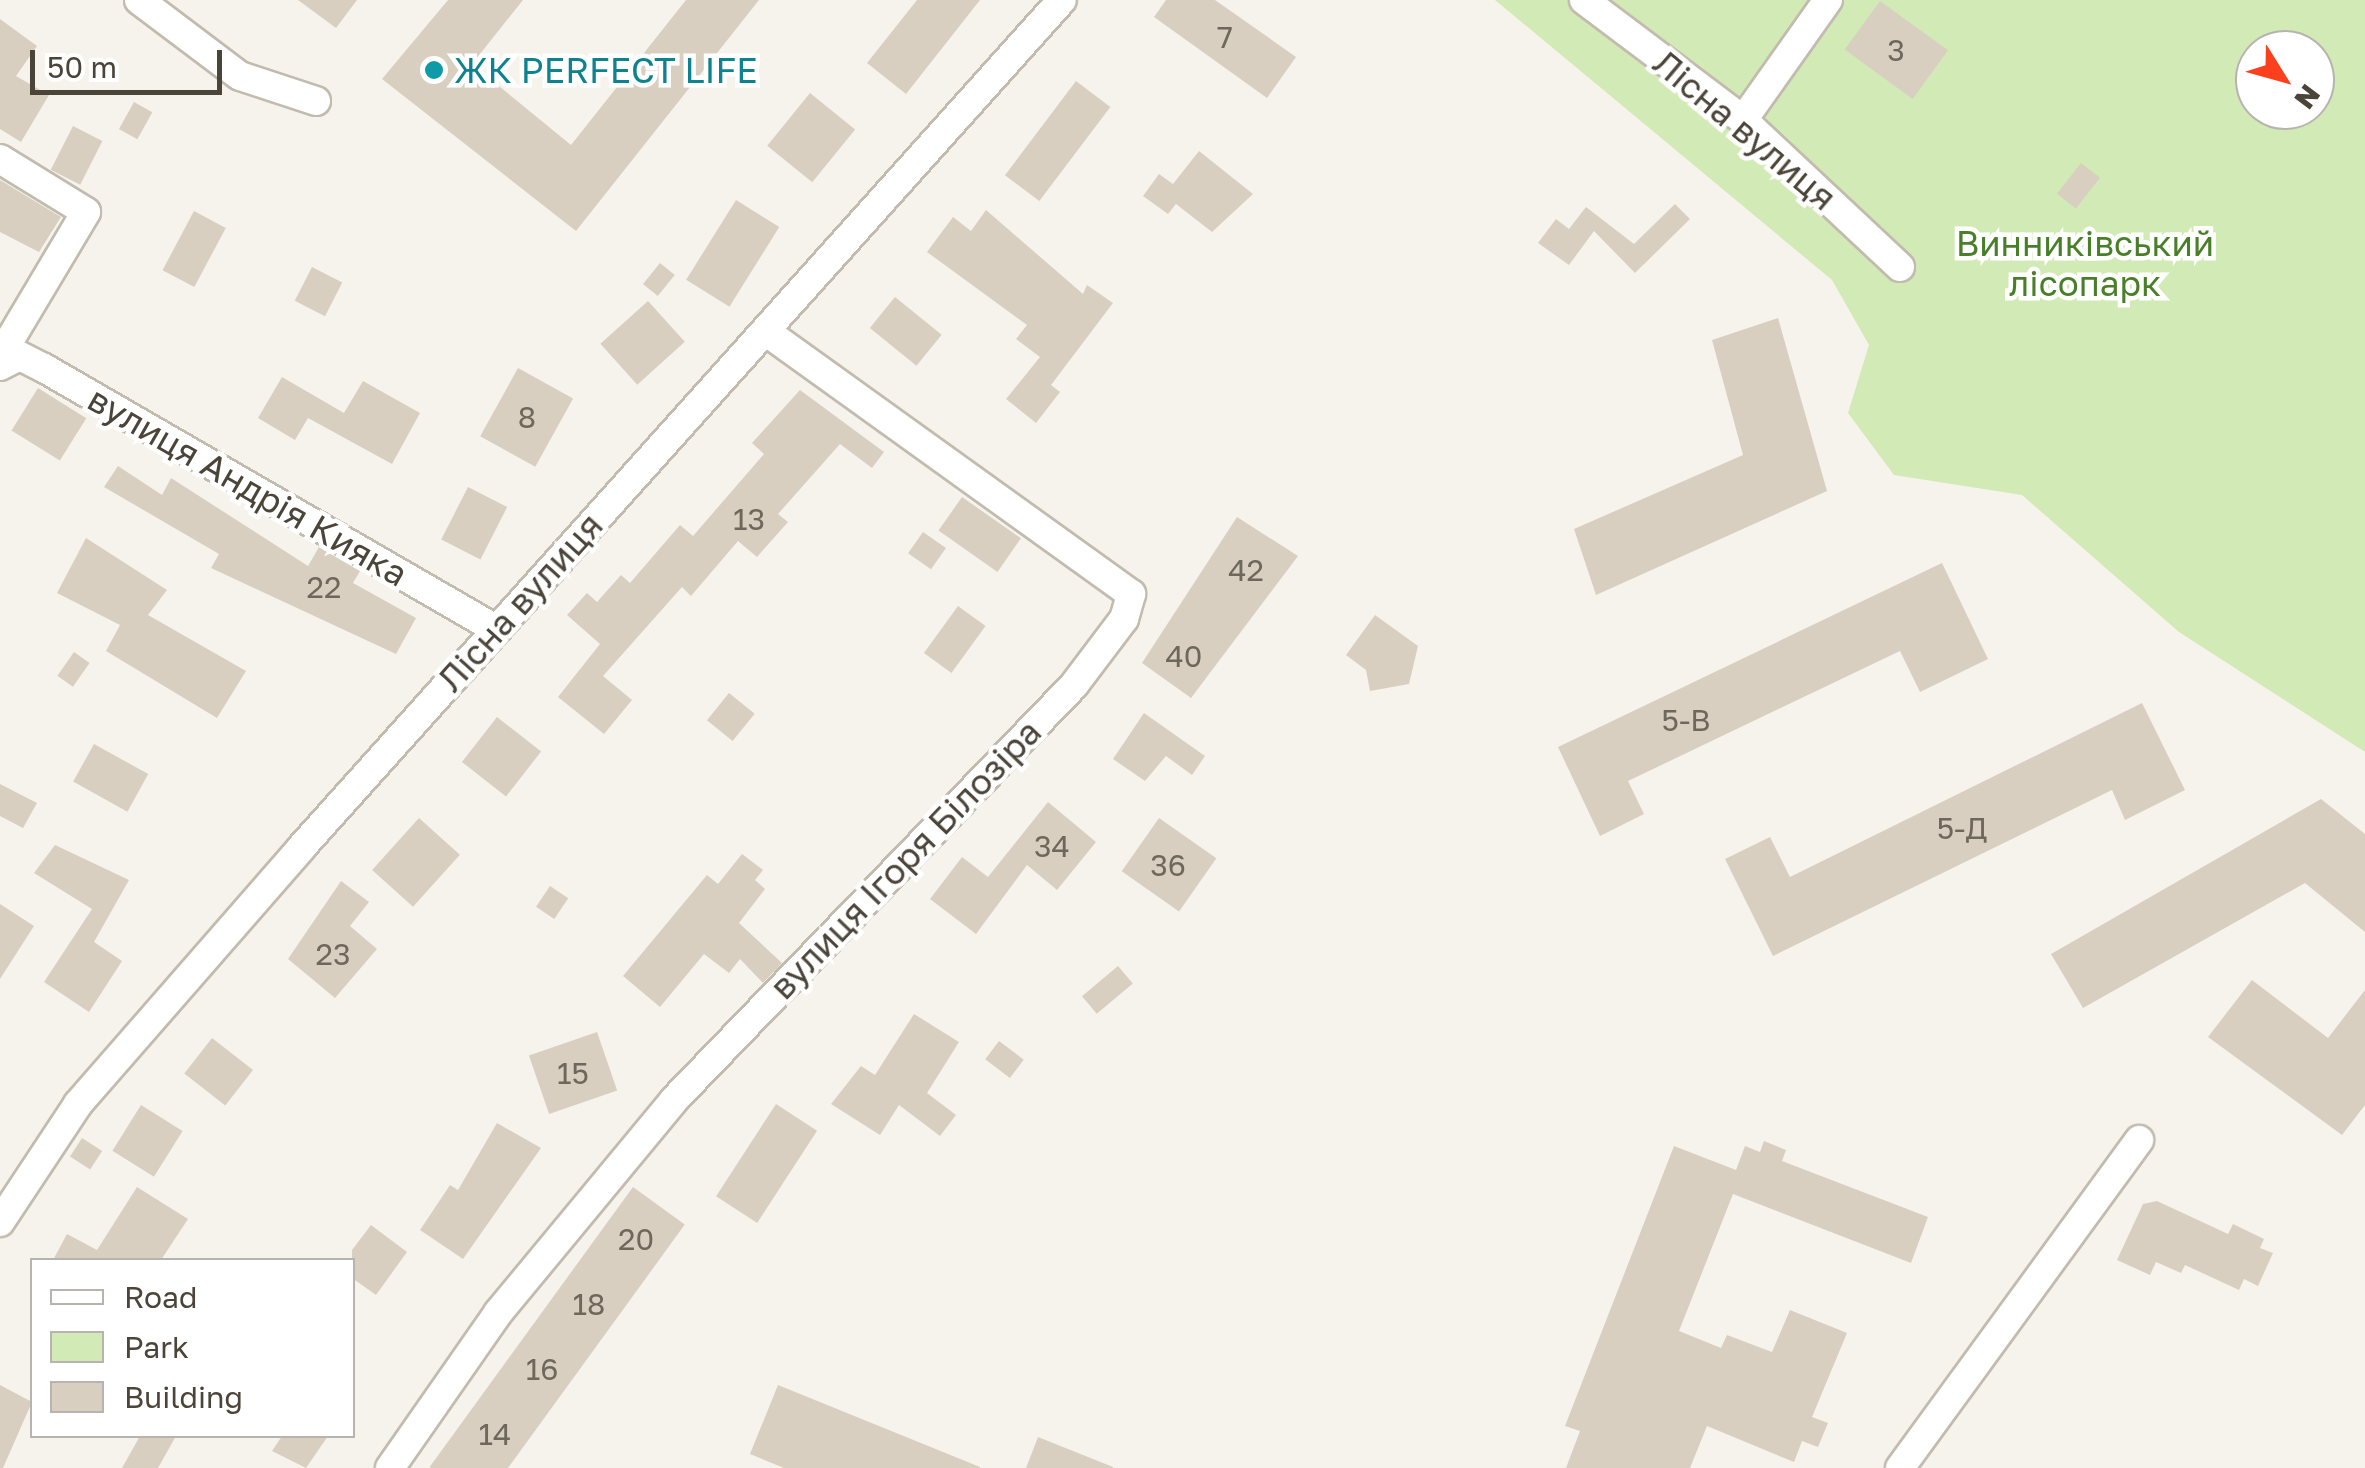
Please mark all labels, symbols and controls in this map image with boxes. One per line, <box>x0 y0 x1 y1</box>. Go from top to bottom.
house number: 7 <box>1217 19 1233 55</box>
scale bar <box>35 30 228 92</box>
north arrow <box>2235 30 2335 130</box>
house number: 3 <box>1887 32 1905 68</box>
street label: Лісна вулиця <box>1645 42 1845 218</box>
text: 50 m <box>47 49 117 85</box>
place label: ЖК PERFECT LIFE <box>454 49 758 91</box>
marker: ЖК PERFECT LIFE <box>423 59 445 81</box>
text: N <box>2288 79 2327 116</box>
park label: Винниківський лісопарк <box>1956 222 2214 304</box>
street label: вулиця Андрія Кияка <box>81 377 415 595</box>
house number: 8 <box>518 399 536 435</box>
house number: 13 <box>733 501 765 537</box>
street label: Лісна вулиця <box>429 504 611 700</box>
house number: 42 <box>1228 552 1264 588</box>
house number: 22 <box>307 569 341 605</box>
house number: 40 <box>1166 638 1202 674</box>
house number: 5-В <box>1662 702 1710 738</box>
street label: вулиця Ігоря Білозіра <box>761 711 1049 1007</box>
house number: 5-Д <box>1937 810 1987 846</box>
house number: 34 <box>1034 828 1070 864</box>
house number: 36 <box>1150 847 1186 883</box>
house number: 23 <box>316 936 350 972</box>
house number: 15 <box>557 1055 589 1091</box>
house number: 20 <box>618 1221 654 1257</box>
legend <box>30 1258 355 1438</box>
text: Road <box>124 1279 198 1315</box>
house number: 18 <box>573 1286 605 1322</box>
text: Park <box>124 1329 189 1365</box>
house number: 16 <box>526 1351 558 1387</box>
text: Building <box>124 1379 243 1415</box>
house number: 14 <box>479 1416 511 1452</box>

